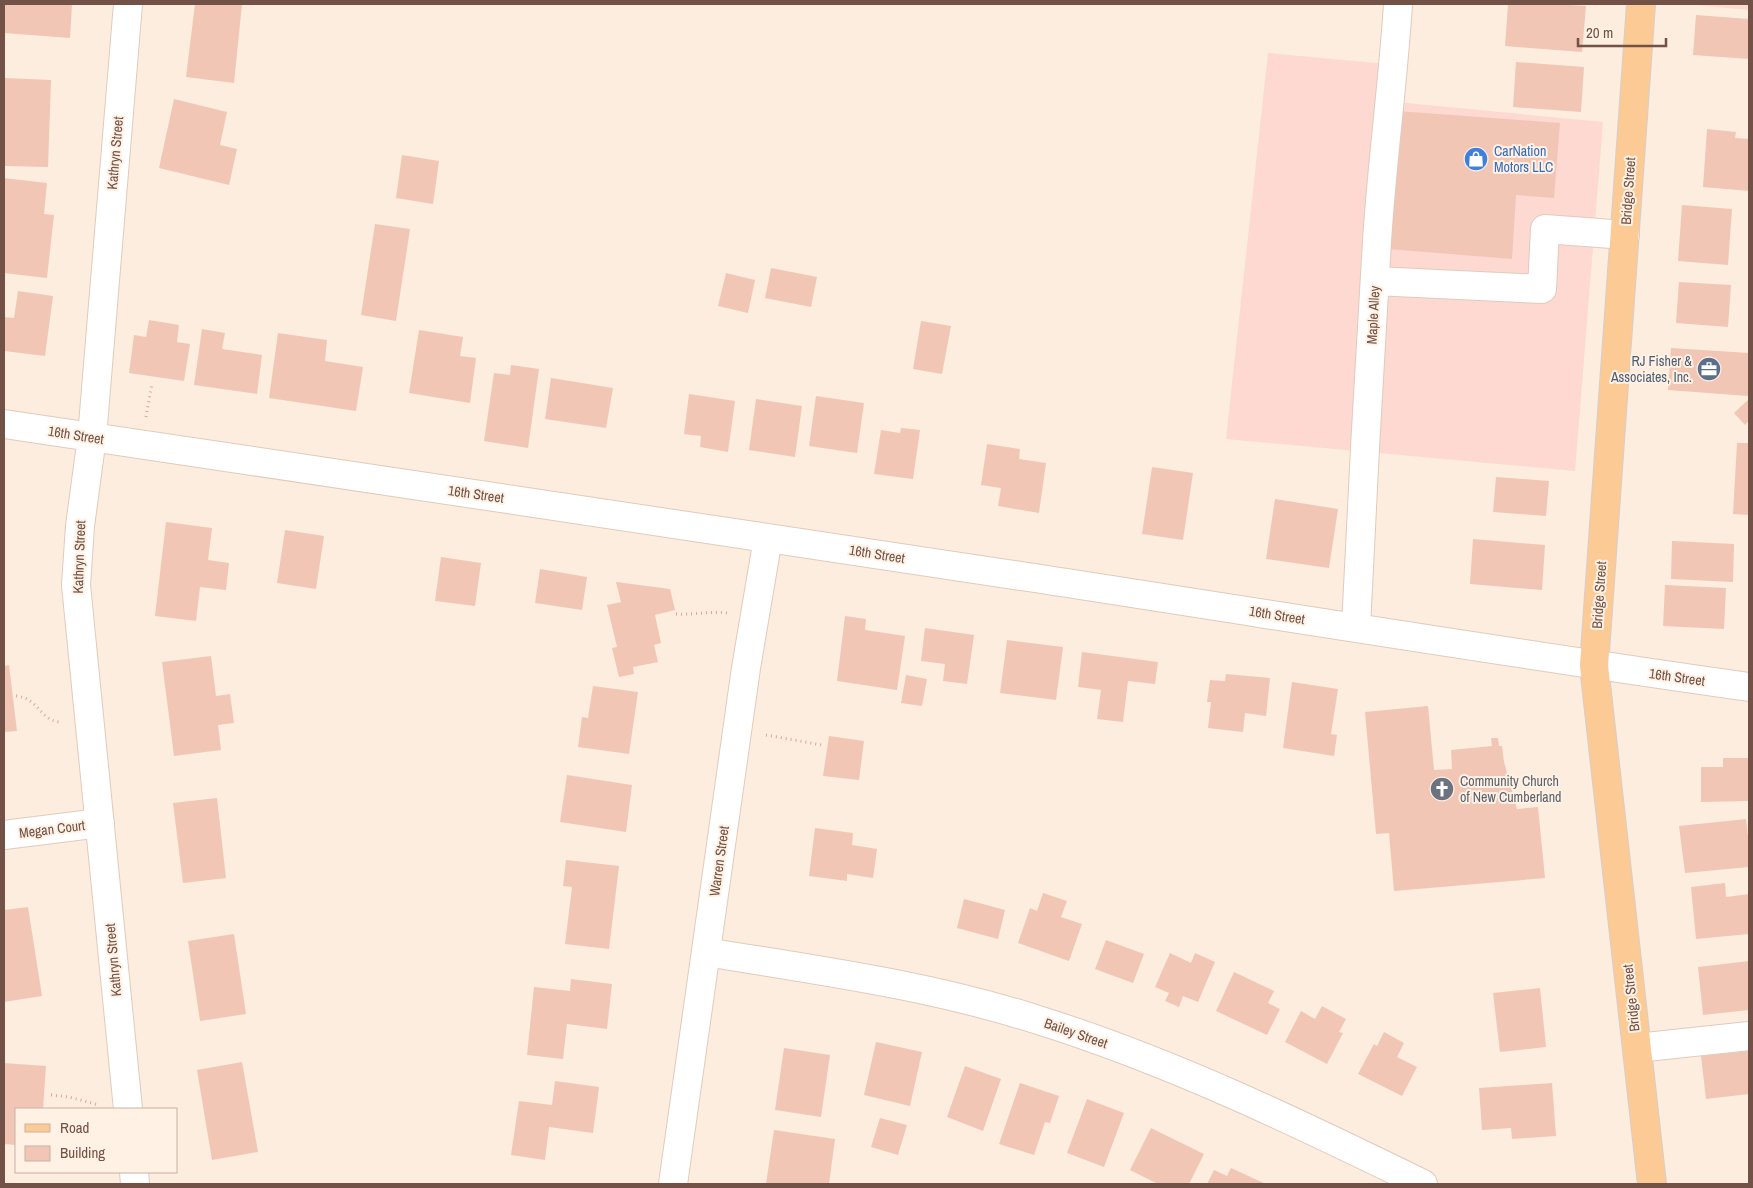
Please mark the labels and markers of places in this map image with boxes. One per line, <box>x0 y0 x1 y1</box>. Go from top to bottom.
place label: CarNation Motors LLC <box>1494 142 1553 176</box>
shop icon: CarNation Motors LLC <box>1463 146 1489 172</box>
place label: RJ Fisher & Associates, Inc. <box>1610 352 1692 386</box>
office icon: RJ Fisher & Associates, Inc. <box>1696 356 1722 382</box>
place label: Community Church of New Cumberland <box>1460 772 1561 806</box>
church icon: Community Church of New Cumberland <box>1429 776 1455 802</box>

